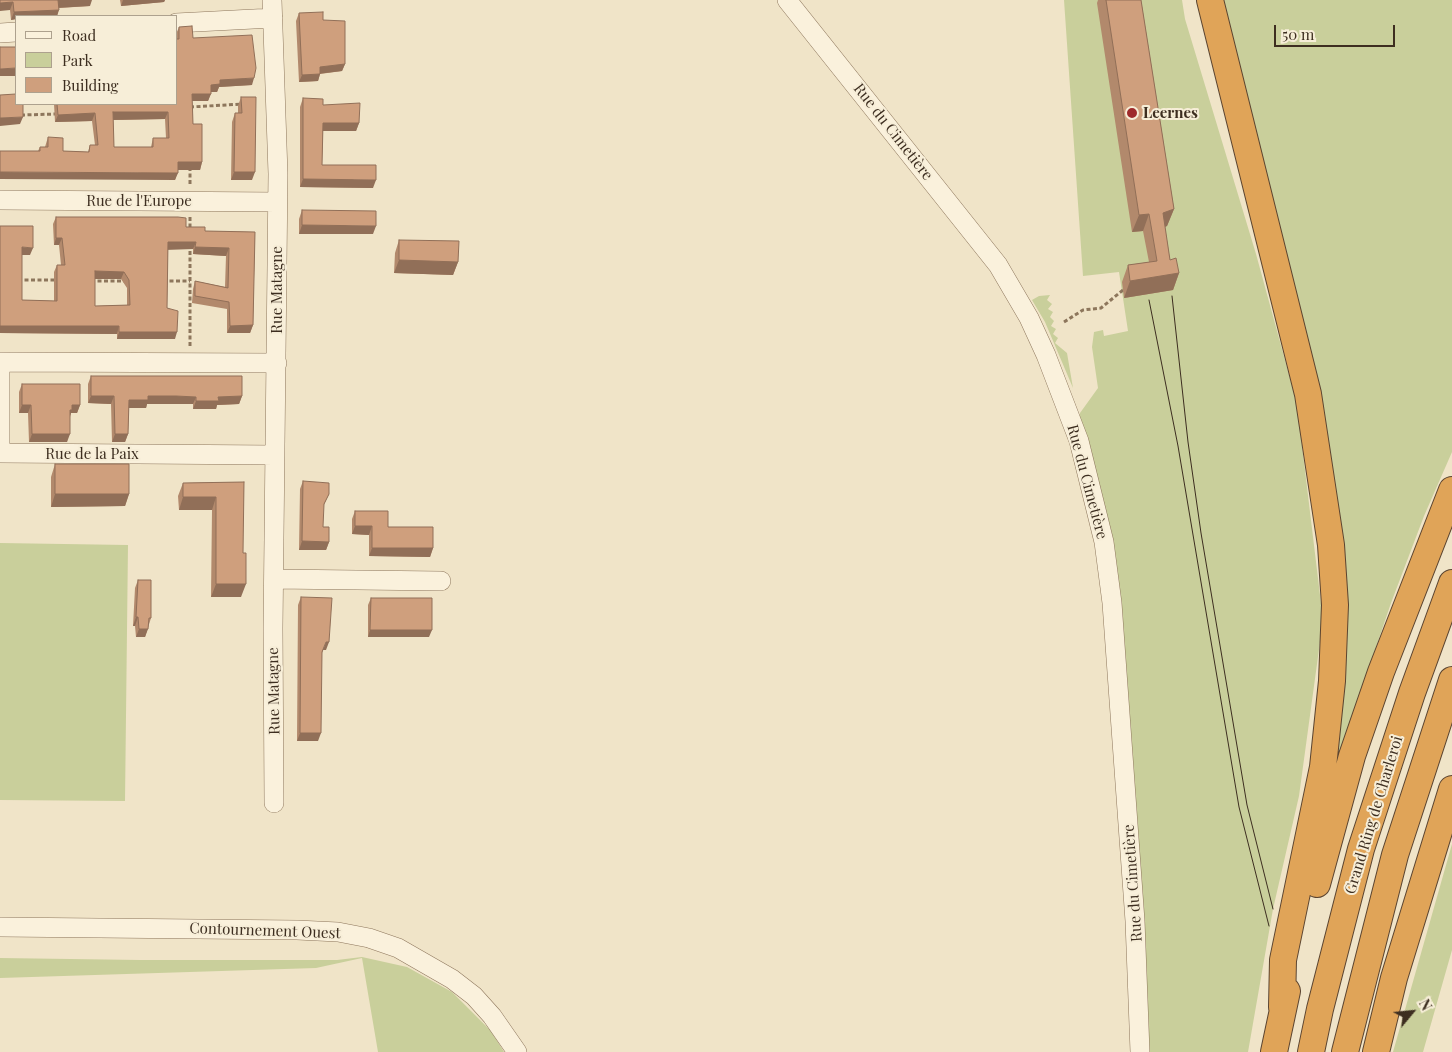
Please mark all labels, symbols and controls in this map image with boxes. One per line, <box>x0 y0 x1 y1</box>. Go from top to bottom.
legend <box>15 15 178 105</box>
scale bar <box>1277 15 1398 47</box>
text: 50 m <box>1282 24 1314 44</box>
text: Road <box>62 25 96 45</box>
text: Park <box>62 50 93 70</box>
text: Building <box>62 75 118 95</box>
street label: Rue du Cimetière <box>850 80 936 184</box>
place label: Leernes <box>1143 104 1198 122</box>
marker: Leernes <box>1125 106 1139 120</box>
street label: Rue de l'Europe <box>86 192 192 210</box>
street label: Rue Matagne <box>268 246 286 334</box>
street label: Rue du Cimetière <box>1063 423 1111 541</box>
street label: Rue de la Paix <box>45 445 139 463</box>
street label: Rue Matagne <box>264 647 284 735</box>
street label: Grand Ring de Charleroi <box>1341 734 1407 896</box>
street label: Rue du Cimetière <box>1120 824 1146 942</box>
street label: Contournement Ouest <box>189 919 341 943</box>
north arrow <box>1387 987 1437 1037</box>
text: N <box>1415 996 1436 1014</box>

